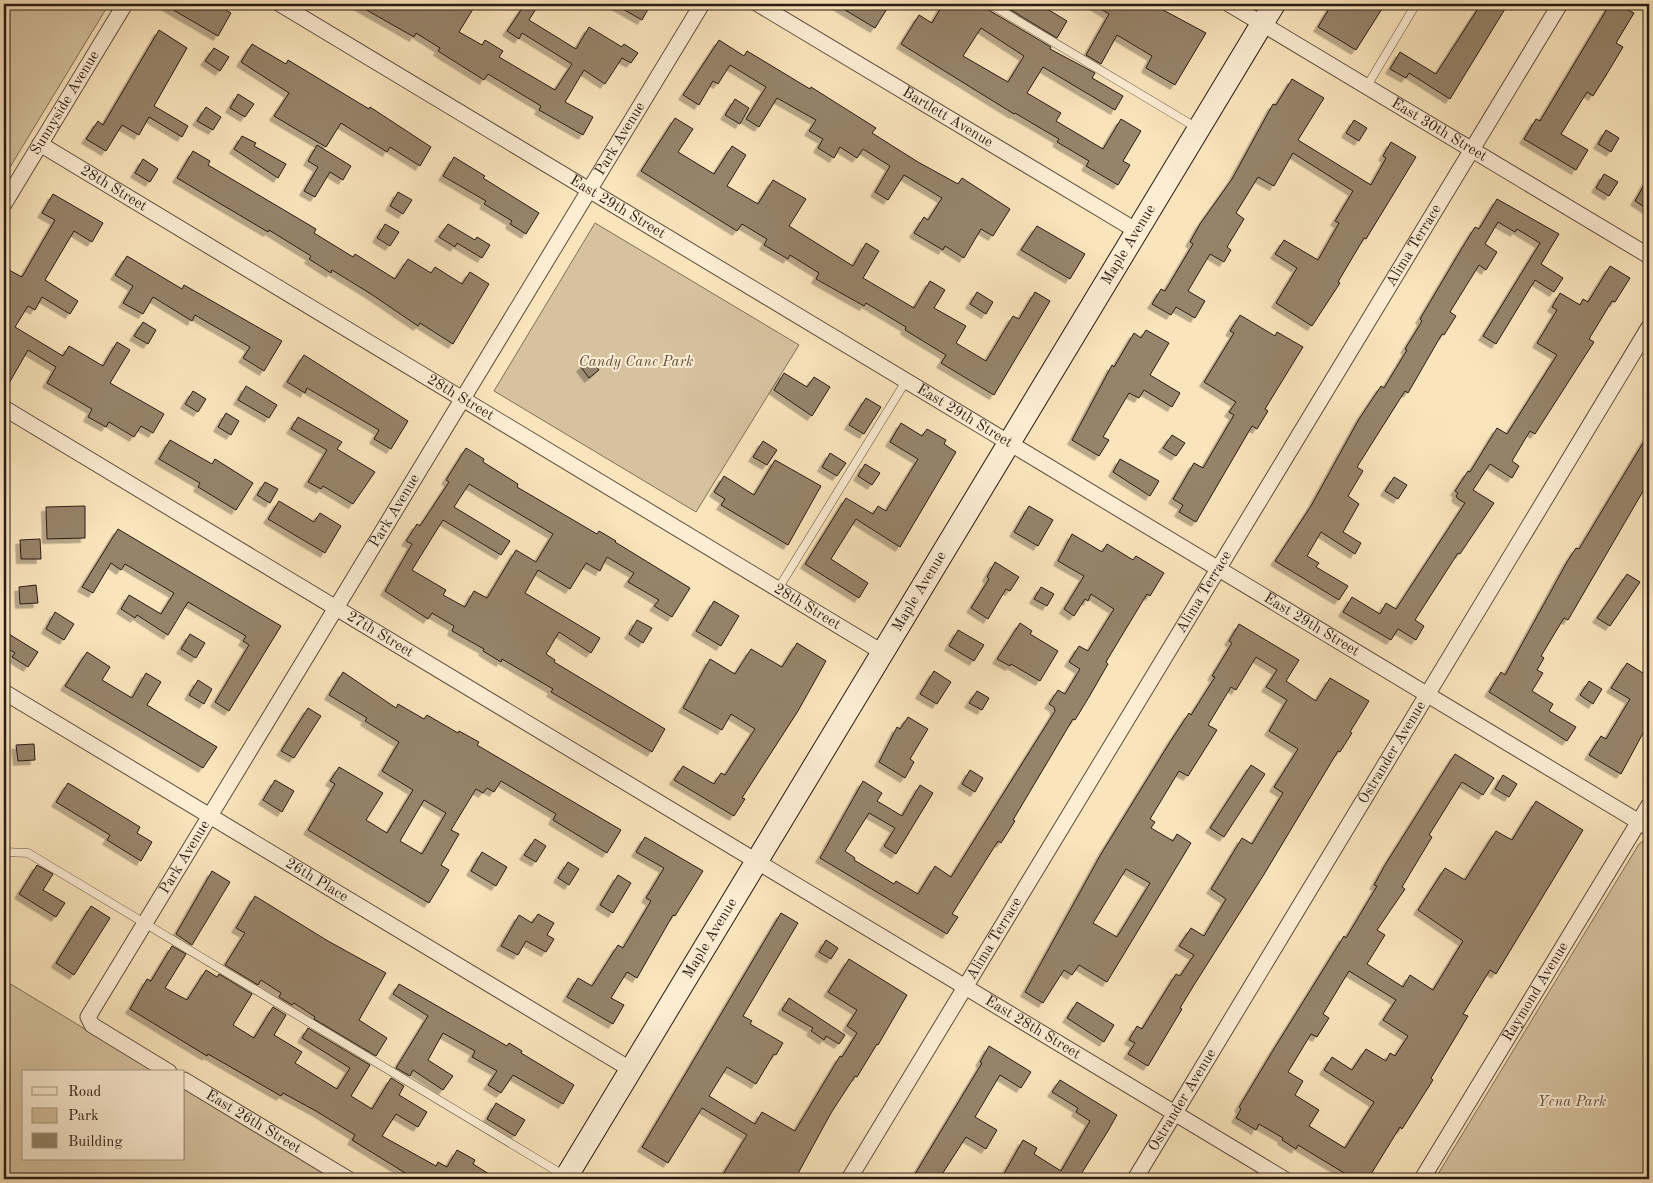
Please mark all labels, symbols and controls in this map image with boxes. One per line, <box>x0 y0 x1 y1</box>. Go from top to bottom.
street label: Sunnyside Avenue <box>28 48 102 158</box>
street label: Bartlett Avenue <box>900 85 996 150</box>
street label: East 30th Street <box>1389 96 1490 164</box>
street label: Park Avenue <box>592 99 648 178</box>
street label: 28th Street <box>78 163 150 214</box>
street label: East 29th Street <box>567 173 668 242</box>
street label: Maple Avenue <box>1099 202 1159 288</box>
street label: Alima Terrace <box>1383 202 1444 289</box>
park label: Candy Cane Park <box>579 355 693 370</box>
street label: 28th Street <box>424 372 496 423</box>
street label: East 29th Street <box>914 382 1015 450</box>
street label: Park Avenue <box>367 471 423 550</box>
street label: Alima Terrace <box>1174 548 1235 636</box>
street label: Maple Avenue <box>890 549 949 634</box>
street label: 28th Street <box>771 581 843 633</box>
street label: East 29th Street <box>1261 590 1362 659</box>
street label: 27th Street <box>344 609 416 660</box>
street label: Ostrander Avenue <box>1356 699 1429 806</box>
street label: Park Avenue <box>157 818 213 897</box>
street label: 26th Place <box>283 856 351 905</box>
street label: Alima Terrace <box>964 895 1025 982</box>
street label: Maple Avenue <box>680 896 740 981</box>
street label: Raymond Avenue <box>1500 939 1571 1044</box>
street label: East 28th Street <box>982 993 1083 1062</box>
street label: Ostrander Avenue <box>1146 1046 1219 1154</box>
legend <box>22 1070 185 1160</box>
text: Road <box>68 1085 102 1100</box>
street label: East 26th Street <box>203 1087 304 1156</box>
park label: Yena Park <box>1538 1095 1606 1110</box>
text: Park <box>68 1109 99 1124</box>
text: Building <box>68 1135 123 1150</box>

